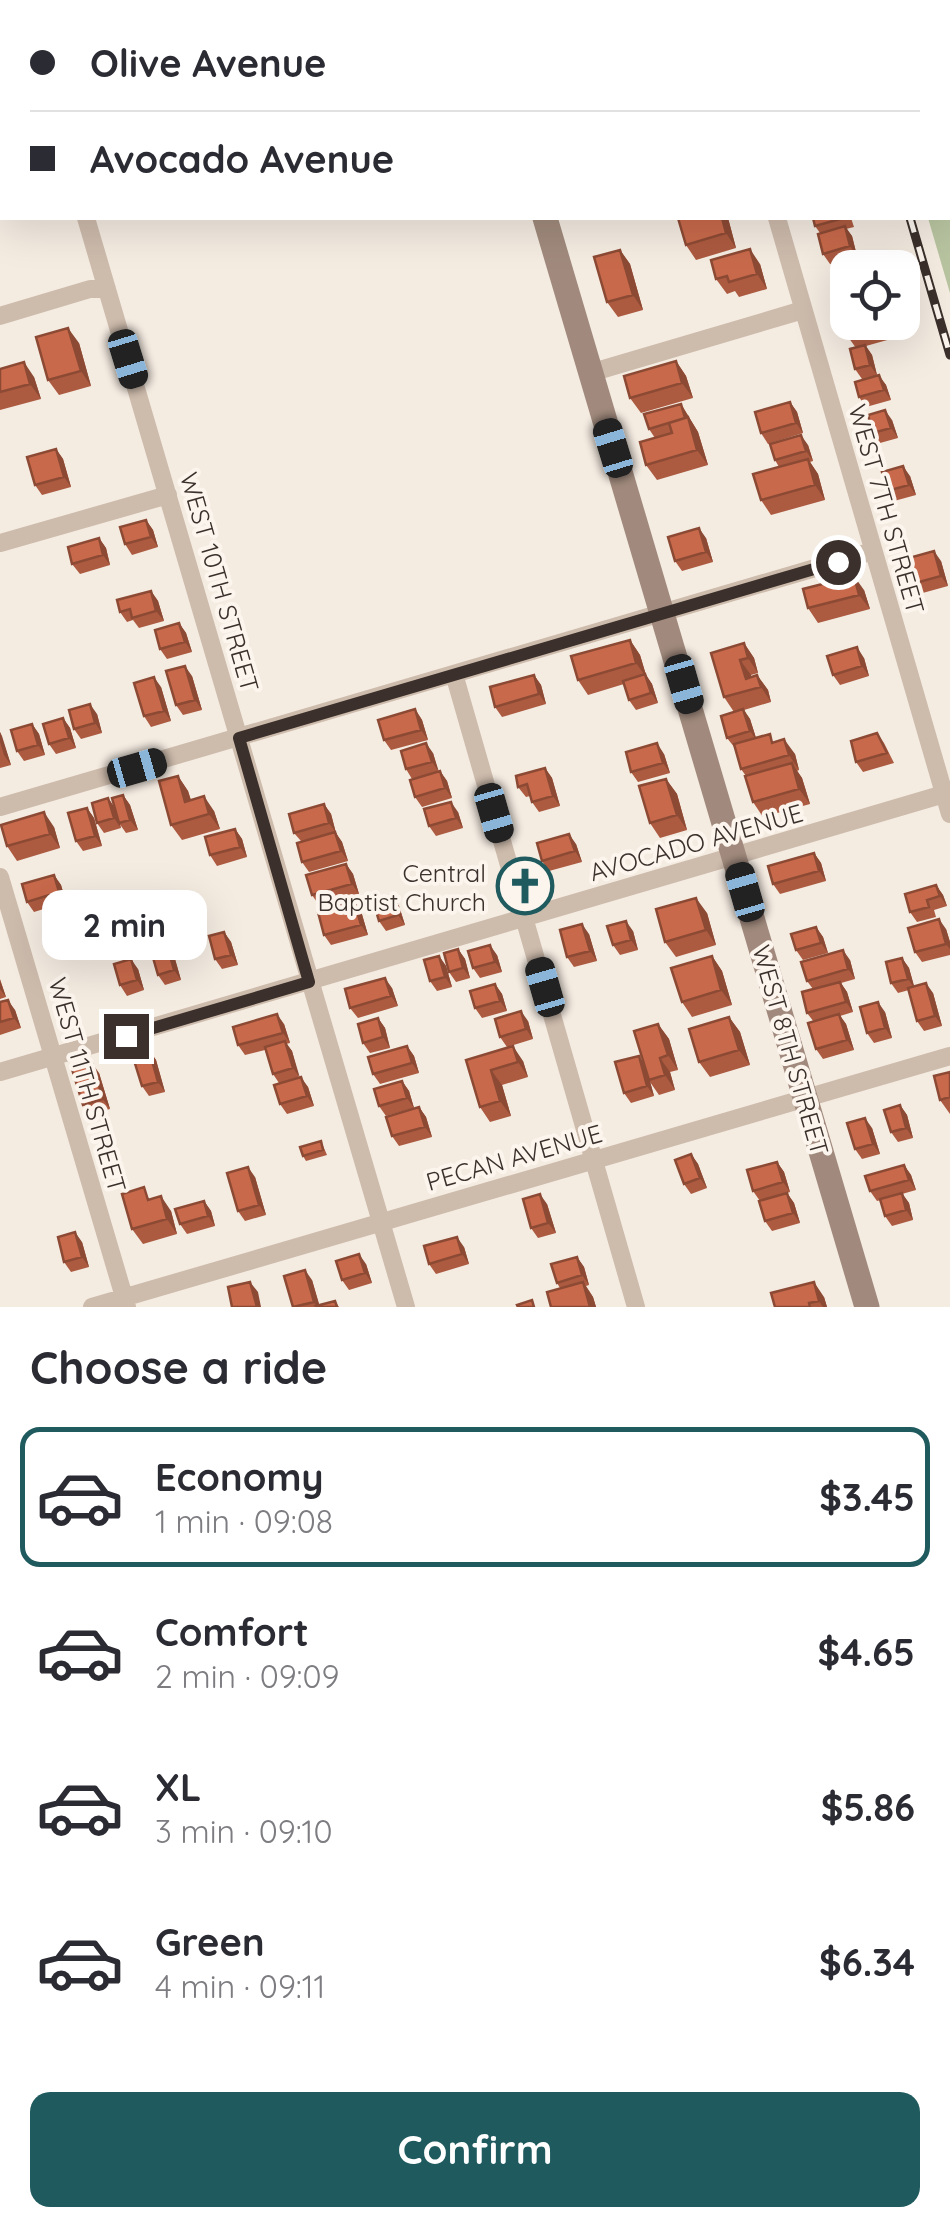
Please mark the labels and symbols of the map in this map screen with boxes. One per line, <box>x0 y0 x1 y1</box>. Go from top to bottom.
car <box>105 326 151 392</box>
street label: WEST 7TH STREET <box>842 401 932 617</box>
car <box>590 415 636 481</box>
street label: WEST 10TH STREET <box>174 468 266 696</box>
route start <box>816 540 861 585</box>
car <box>661 651 707 717</box>
car <box>104 745 170 791</box>
car <box>471 780 517 846</box>
street label: AVOCADO AVENUE <box>586 797 806 887</box>
church icon: Central Baptist Church <box>495 856 555 916</box>
place label: Central Baptist Church <box>318 857 486 917</box>
car <box>722 859 768 925</box>
callout: 2 min <box>44 891 208 961</box>
street label: WEST 8TH STREET <box>746 941 836 1159</box>
car <box>522 954 568 1020</box>
street label: WEST 11TH STREET <box>42 974 134 1196</box>
route end <box>104 1014 149 1059</box>
street label: PECAN AVENUE <box>422 1117 606 1197</box>

